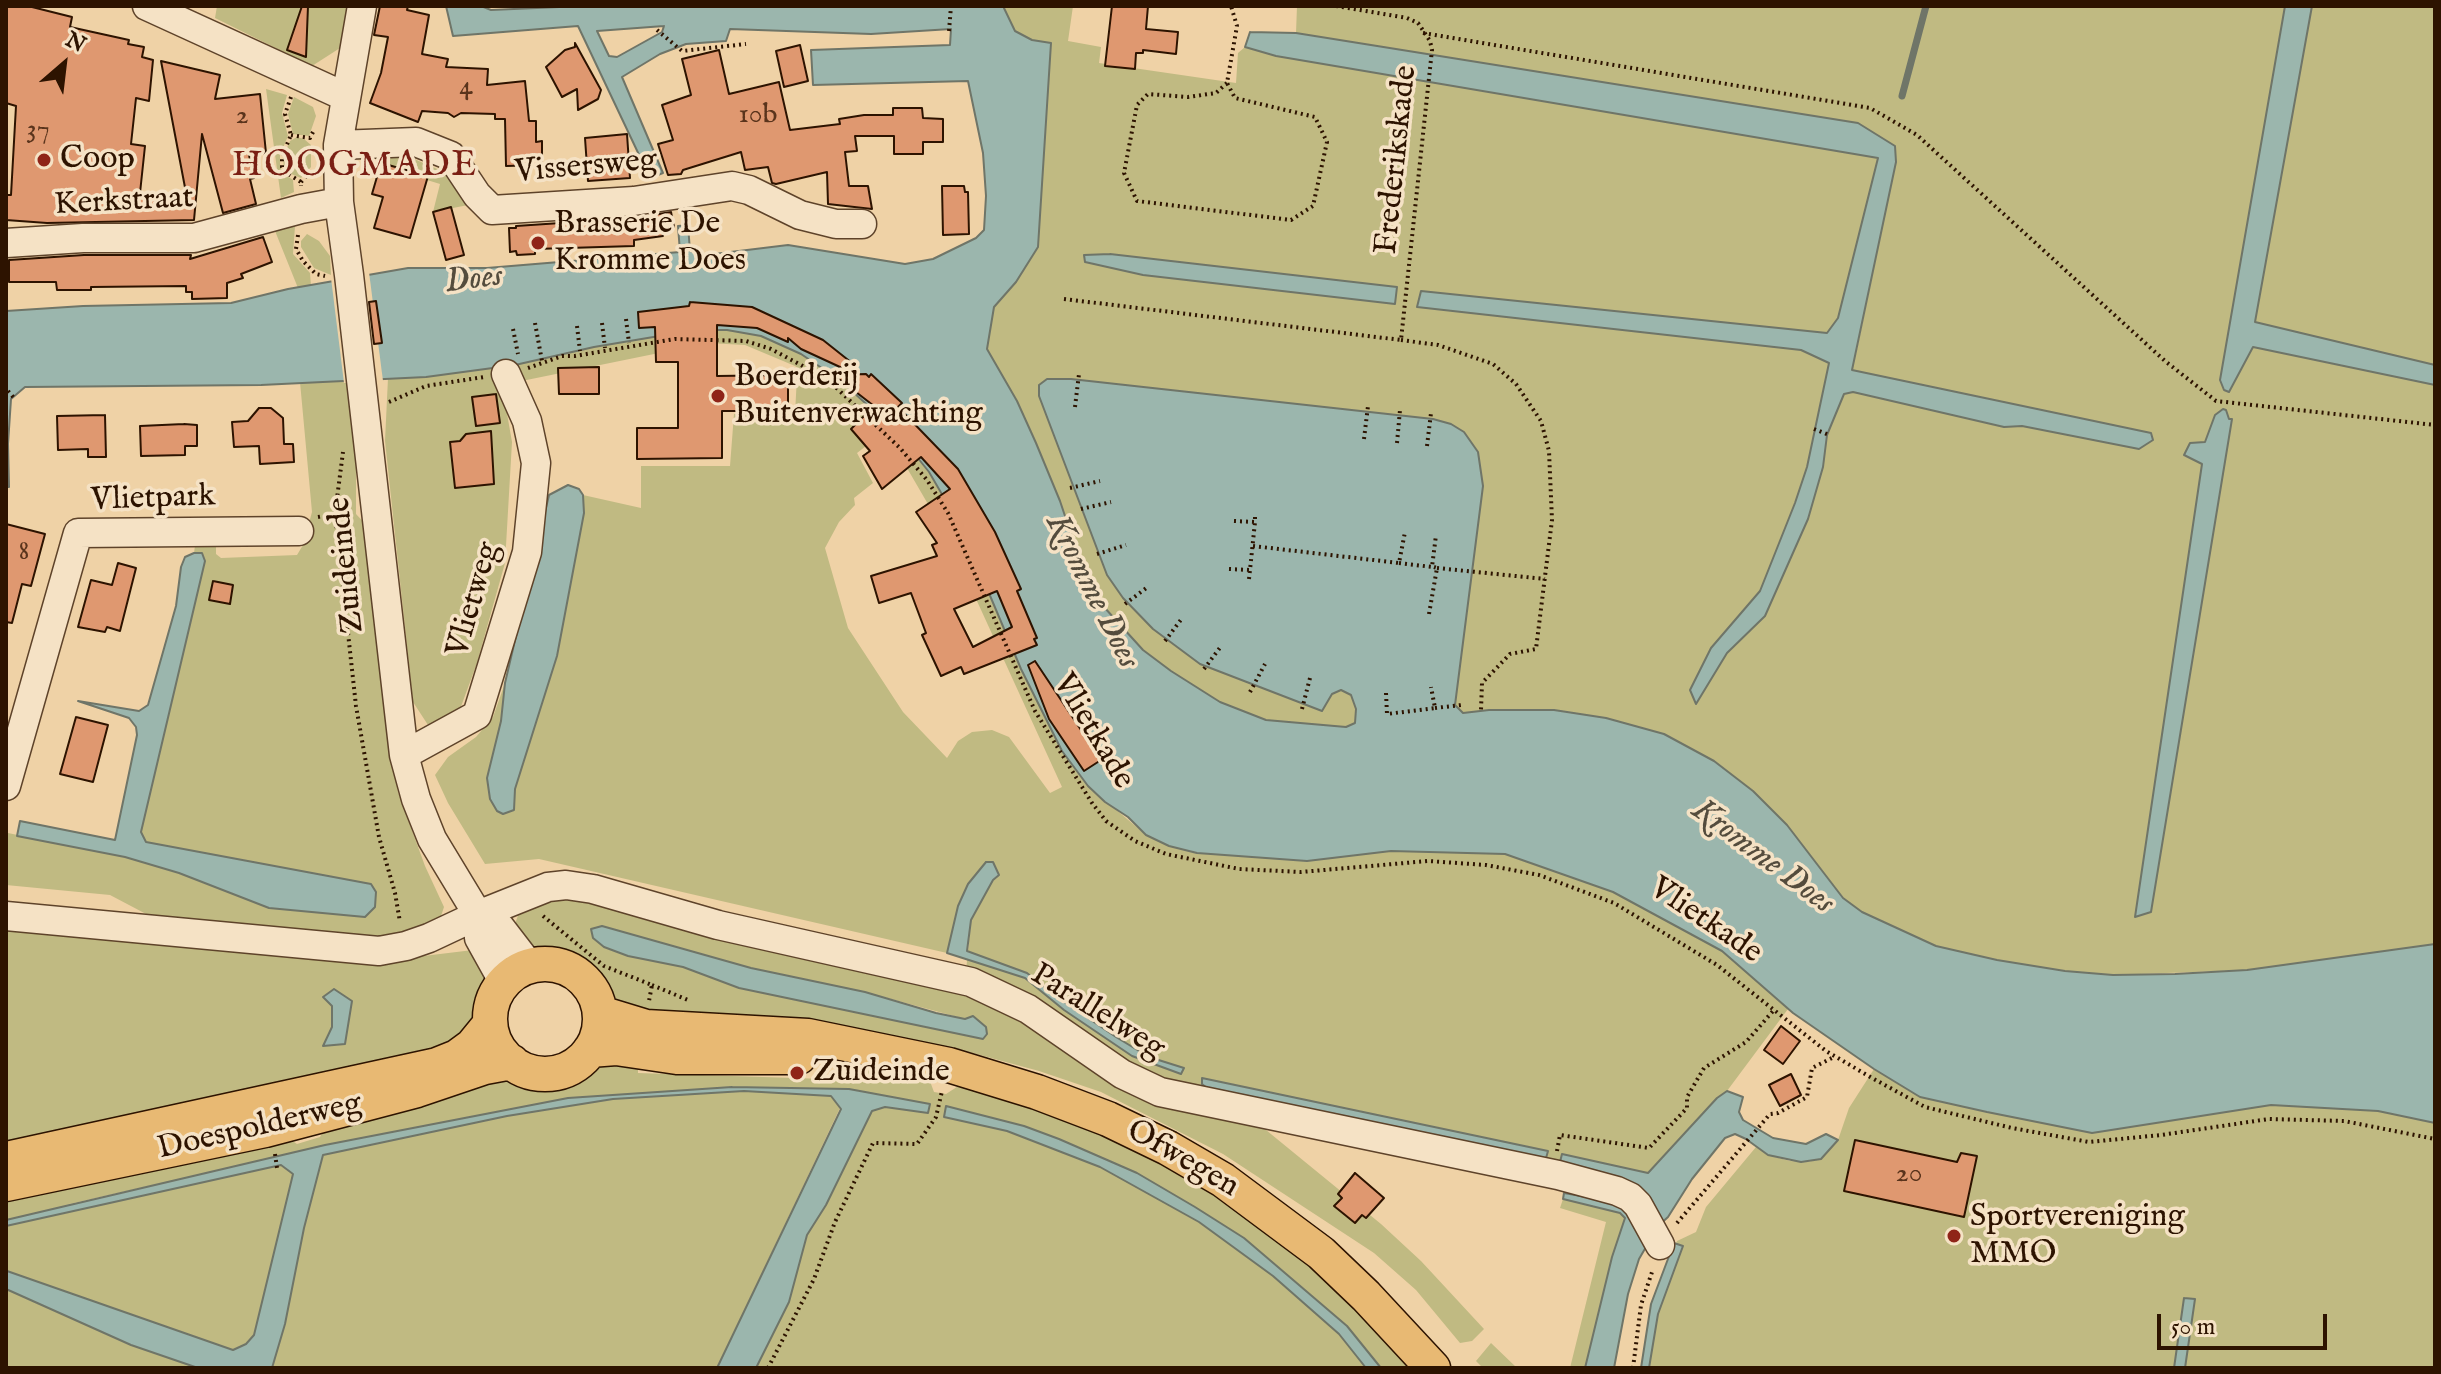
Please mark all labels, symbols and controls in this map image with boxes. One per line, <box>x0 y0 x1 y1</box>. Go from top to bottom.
north arrow <box>24 24 104 104</box>
text: N <box>60 26 90 60</box>
street label: Frederikskade <box>1369 64 1427 256</box>
house number: 4 <box>459 71 473 105</box>
house number: 10b <box>738 99 778 133</box>
house number: 2 <box>235 100 249 134</box>
house number: 37 <box>26 114 50 148</box>
place label: Coop <box>60 141 135 179</box>
street label: Vissersweg <box>513 143 659 193</box>
district label: HOOGMADE <box>232 146 478 190</box>
marker: Coop <box>35 151 53 169</box>
street label: Kerkstraat <box>53 180 195 226</box>
place label: Brasserie De Kromme Does <box>554 206 746 281</box>
marker: Brasserie De Kromme Does <box>529 234 547 252</box>
water label: Does <box>443 257 505 305</box>
place label: Boerderij Buitenverwachting <box>734 359 983 434</box>
marker: Boerderij Buitenverwachting <box>709 387 727 405</box>
street label: Vlietpark <box>90 479 216 521</box>
street label: Zuideinde <box>322 495 374 635</box>
water label: Kromme Does <box>1035 508 1147 676</box>
house number: 8 <box>19 536 29 570</box>
street label: Vlietweg <box>440 538 510 662</box>
street label: Vlietkade <box>1043 667 1141 797</box>
water label: Kromme Does <box>1683 791 1841 925</box>
street label: Vlietkade <box>1641 870 1769 974</box>
street label: Parallelweg <box>1023 957 1171 1069</box>
place label: Zuideinde <box>813 1054 950 1092</box>
marker: Zuideinde <box>788 1064 806 1082</box>
street label: Doespolderweg <box>154 1086 366 1170</box>
street label: Ofwegen <box>1119 1113 1245 1207</box>
house number: 20 <box>1896 1158 1922 1192</box>
place label: Sportvereniging MMO <box>1970 1199 2185 1274</box>
marker: Sportvereniging MMO <box>1945 1227 1963 1245</box>
scale bar <box>2161 1298 2331 1348</box>
text: 50 m <box>2171 1312 2215 1343</box>

